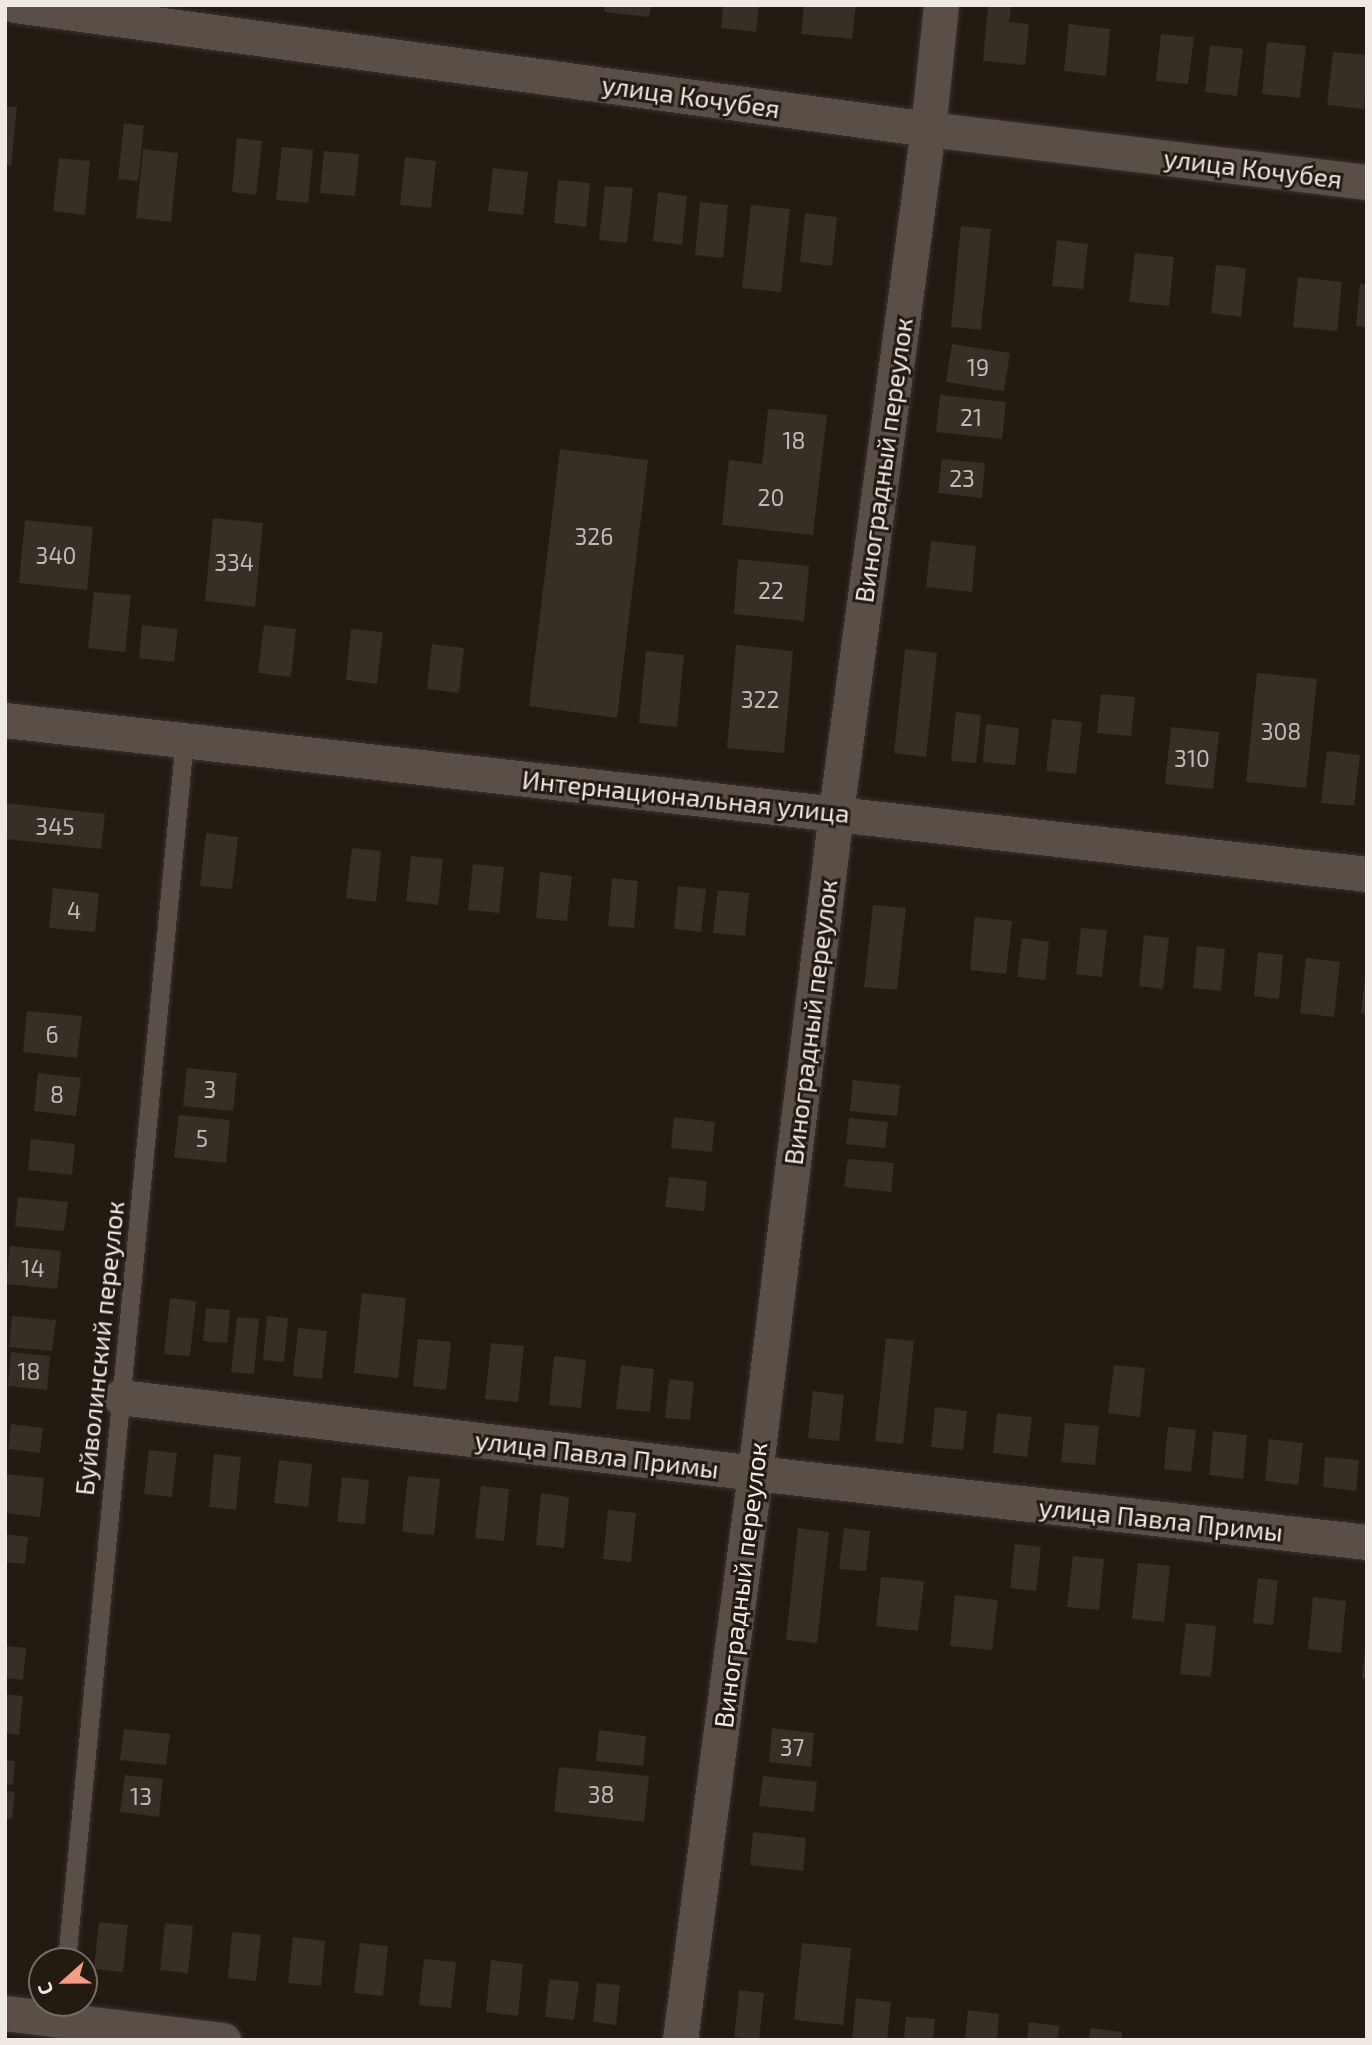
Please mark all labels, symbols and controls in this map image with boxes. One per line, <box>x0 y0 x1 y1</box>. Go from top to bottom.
street label: улица Кочубея <box>600 68 782 124</box>
street label: улица Кочубея <box>1162 142 1344 194</box>
street label: Виноградный переулок <box>848 315 918 605</box>
house number: 19 <box>967 353 989 381</box>
house number: 21 <box>960 403 982 431</box>
house number: 18 <box>782 426 806 454</box>
house number: 23 <box>949 464 975 492</box>
house number: 20 <box>758 483 784 511</box>
house number: 326 <box>575 522 613 550</box>
house number: 340 <box>36 541 76 569</box>
house number: 334 <box>214 548 254 576</box>
house number: 22 <box>758 576 784 604</box>
house number: 322 <box>741 685 779 713</box>
house number: 308 <box>1261 717 1301 745</box>
house number: 310 <box>1174 744 1210 772</box>
street label: Интернациональная улица <box>521 763 851 829</box>
house number: 345 <box>35 812 75 840</box>
street label: Виноградный переулок <box>777 877 843 1167</box>
house number: 4 <box>67 896 81 924</box>
house number: 6 <box>45 1020 59 1048</box>
house number: 3 <box>204 1075 216 1103</box>
house number: 8 <box>50 1080 64 1108</box>
house number: 5 <box>196 1124 208 1152</box>
street label: Буйволинский переулок <box>68 1199 130 1497</box>
house number: 14 <box>21 1254 45 1282</box>
house number: 18 <box>17 1357 41 1385</box>
street label: улица Павла Примы <box>473 1424 721 1484</box>
street label: Виноградный переулок <box>707 1440 773 1730</box>
street label: улица Павла Примы <box>1037 1491 1285 1547</box>
house number: 37 <box>780 1733 804 1761</box>
house number: 38 <box>588 1780 614 1808</box>
house number: 13 <box>130 1782 152 1810</box>
north arrow <box>28 1947 98 2017</box>
text: С <box>32 1980 58 1998</box>

